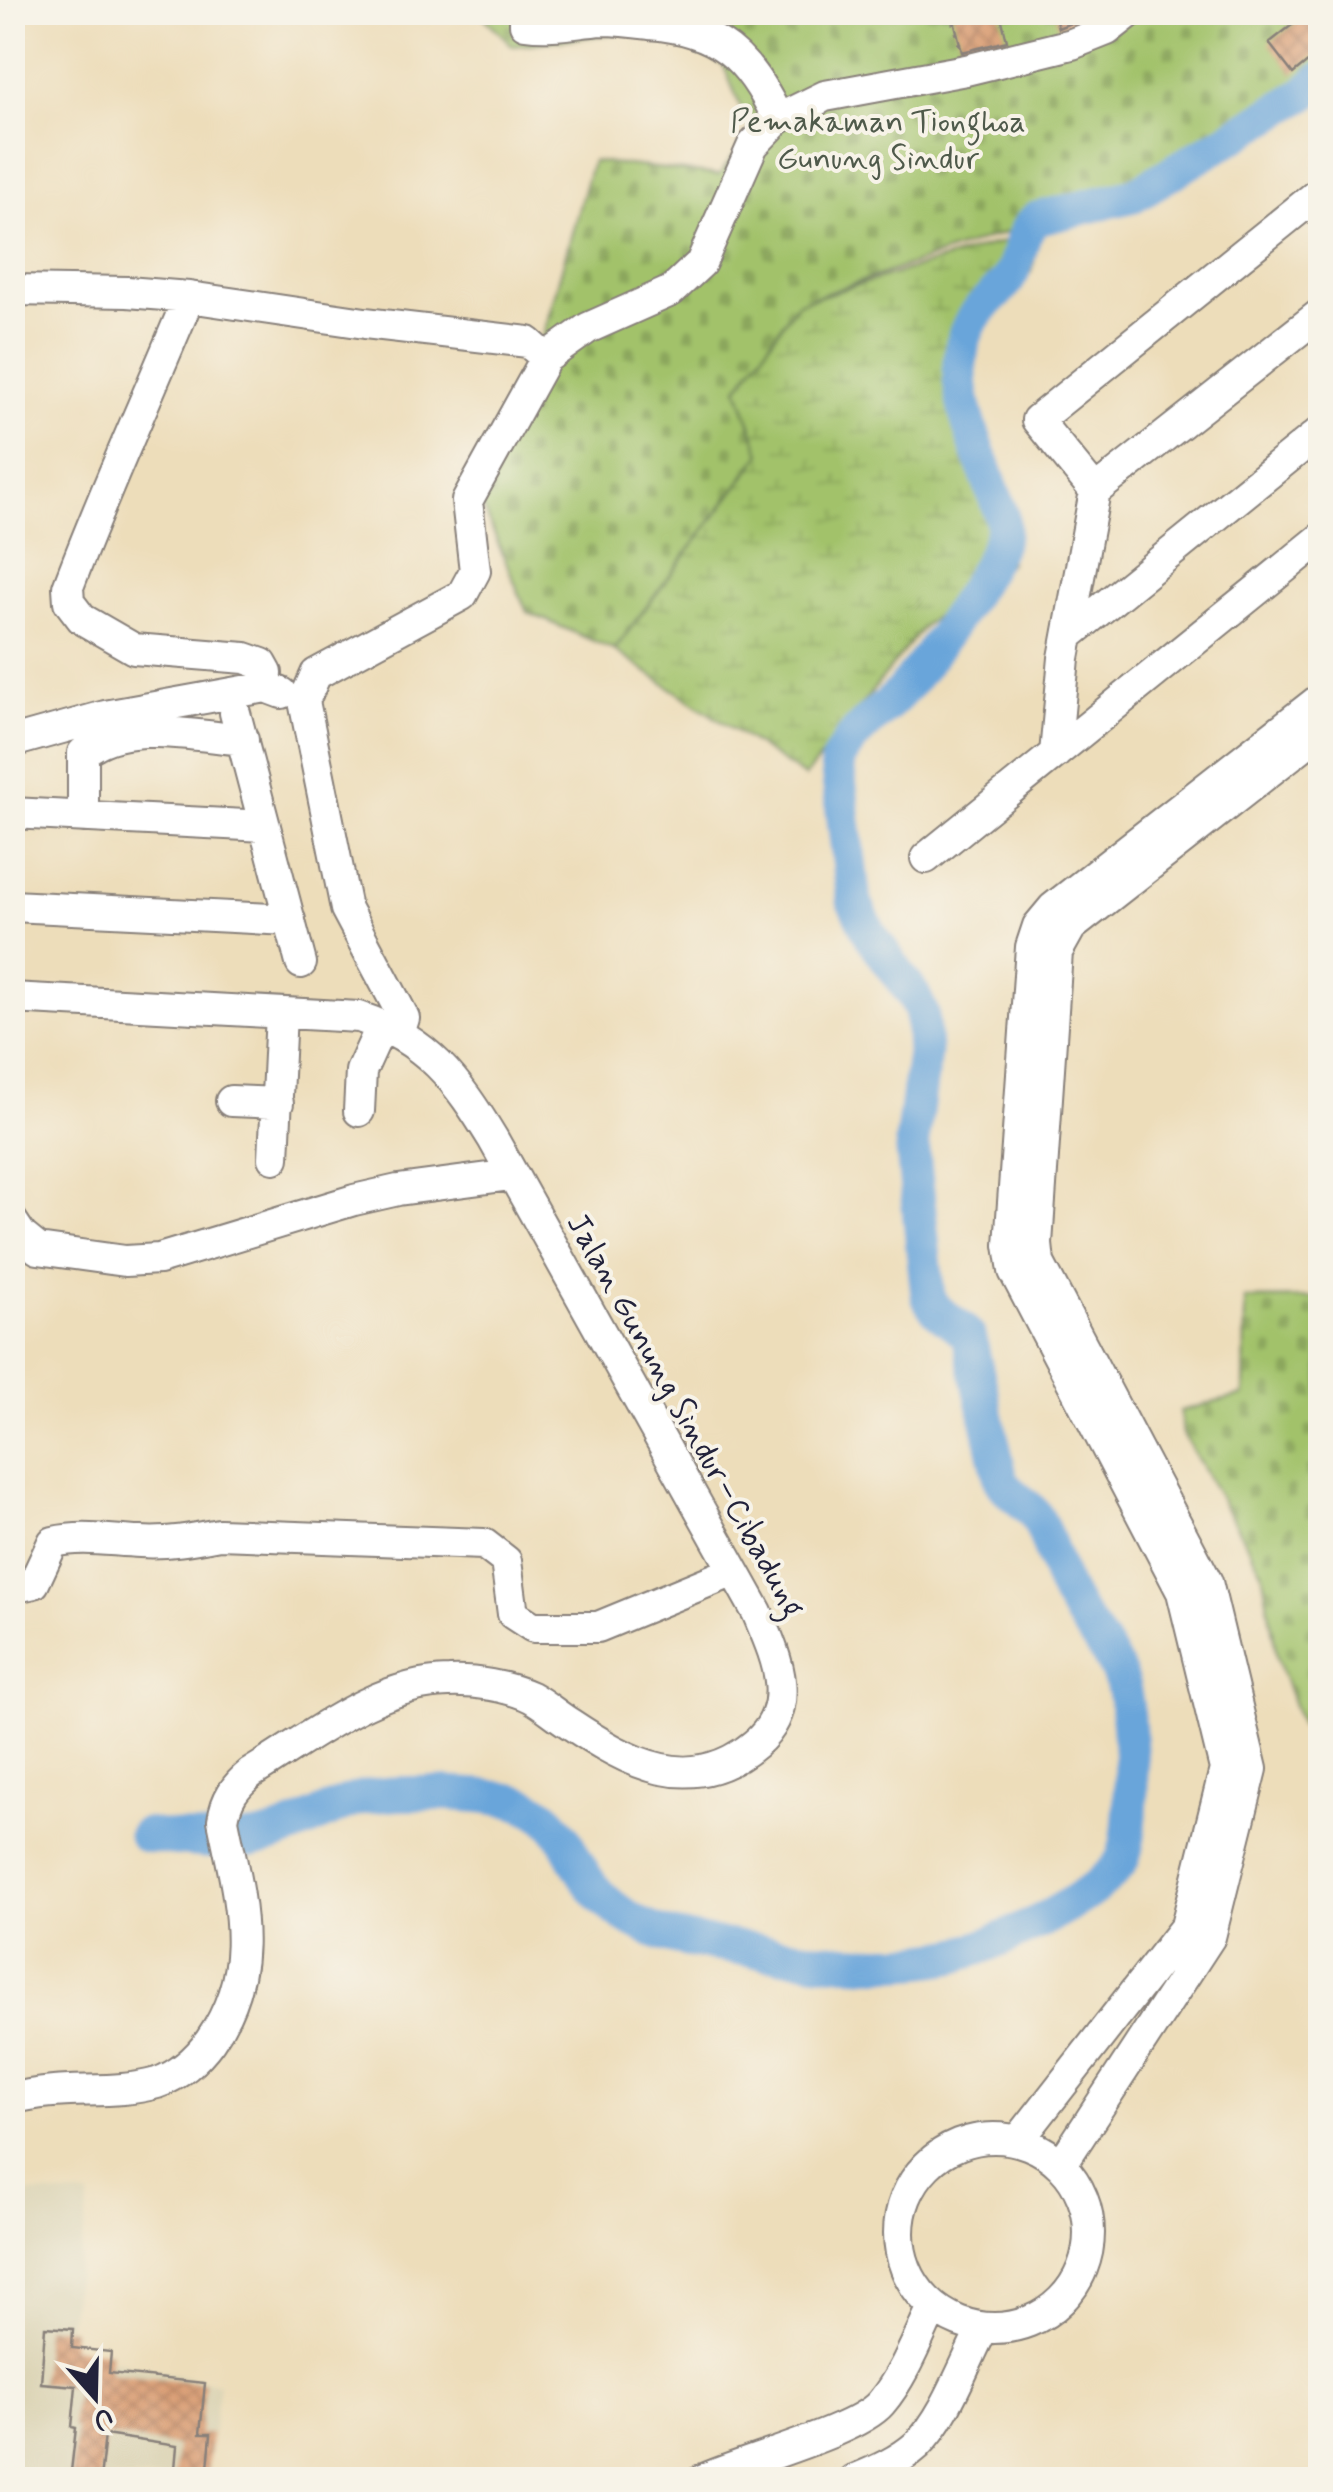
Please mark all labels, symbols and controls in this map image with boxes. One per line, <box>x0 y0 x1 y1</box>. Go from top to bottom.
park label: Pemakaman Tionghoa Gunung Sindur <box>730 101 1026 180</box>
street label: Jalan Gunung Sindur–Cibadung <box>553 1206 814 1627</box>
north arrow <box>45 2347 145 2447</box>
text: U <box>88 2398 118 2439</box>

